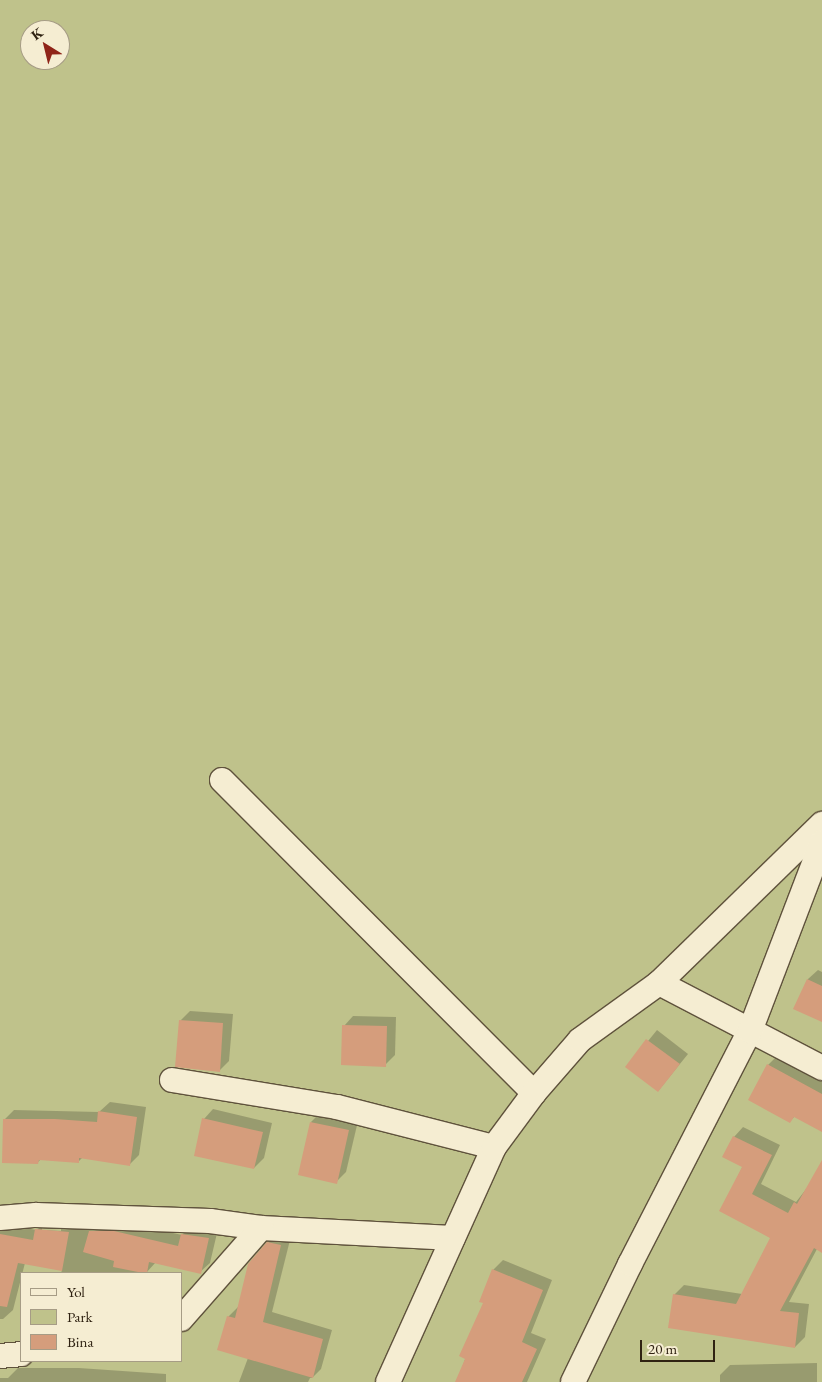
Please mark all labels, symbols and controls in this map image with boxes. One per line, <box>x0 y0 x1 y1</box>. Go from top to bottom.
north arrow <box>20 20 70 70</box>
text: K <box>27 23 46 44</box>
legend <box>20 1272 182 1362</box>
text: Yol <box>67 1282 85 1301</box>
text: Park <box>67 1307 93 1326</box>
scale bar <box>642 1330 717 1362</box>
text: Bina <box>67 1332 93 1351</box>
text: 20 m <box>648 1339 677 1358</box>

